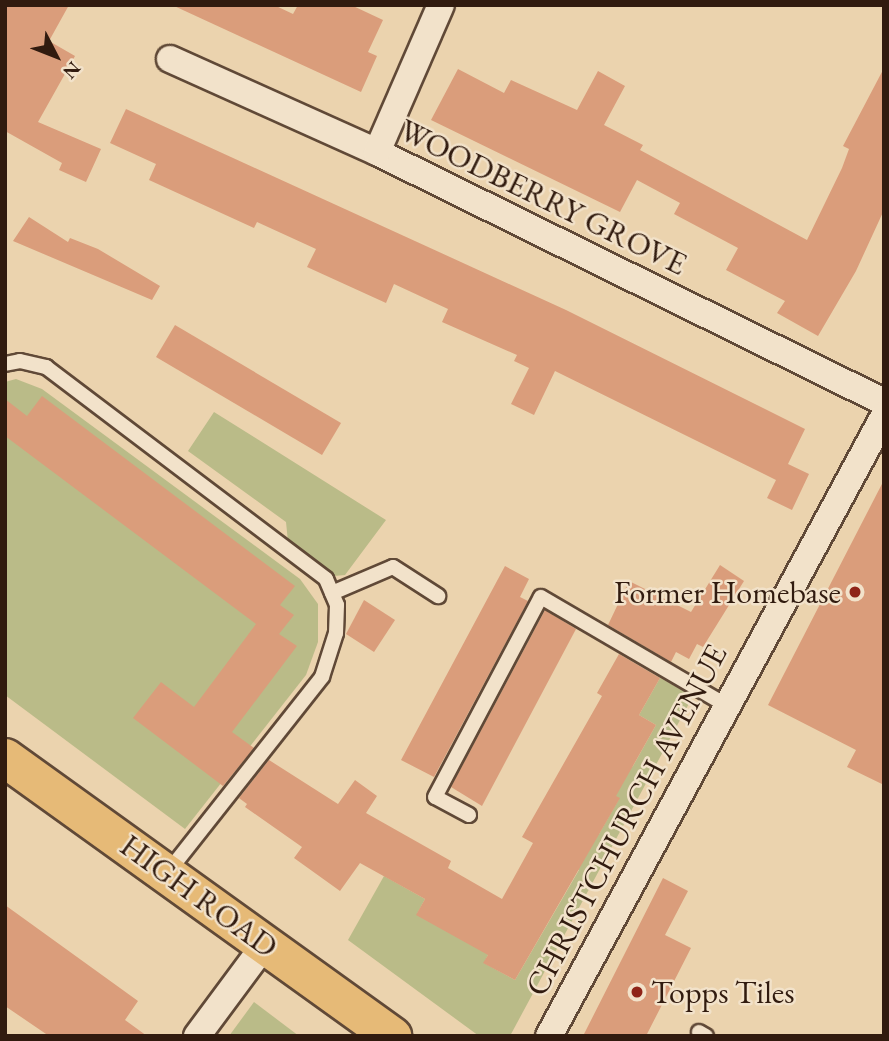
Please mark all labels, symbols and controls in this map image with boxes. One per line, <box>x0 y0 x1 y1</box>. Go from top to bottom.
north arrow <box>21 21 91 91</box>
text: N <box>58 56 86 84</box>
street label: WOODBERRY GROVE <box>393 111 693 283</box>
place label: Former Homebase <box>614 573 841 611</box>
marker: Former Homebase <box>847 584 863 600</box>
street label: CHRISTCHURCH AVENUE <box>517 638 735 1002</box>
street label: HIGH ROAD <box>113 826 285 966</box>
place label: Topps Tiles <box>651 973 795 1011</box>
marker: Topps Tiles <box>629 984 645 1000</box>

